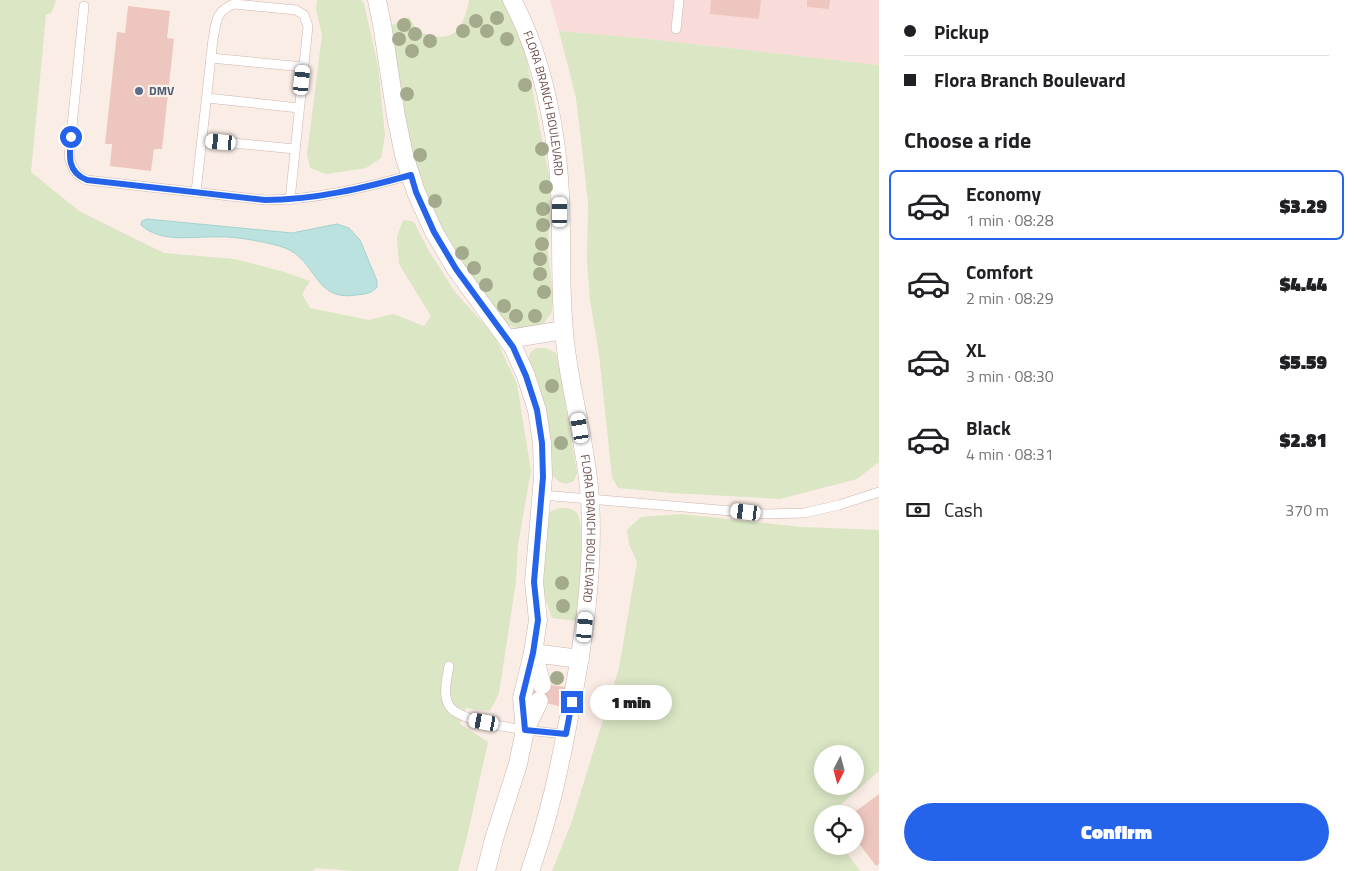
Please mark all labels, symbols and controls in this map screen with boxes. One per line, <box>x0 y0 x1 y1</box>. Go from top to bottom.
text: Pickup <box>934 17 989 46</box>
street label: FLORA BRANCH BOULEVARD <box>518 28 569 177</box>
car <box>292 64 311 96</box>
text: Flora Branch Boulevard <box>934 65 1126 94</box>
place label: DMV <box>149 81 175 100</box>
marker: DMV <box>133 85 145 97</box>
text: Choose a ride <box>904 123 1031 157</box>
route start <box>60 126 82 148</box>
car <box>205 133 236 151</box>
text: Economy <box>966 179 1041 208</box>
icon: car <box>906 183 951 228</box>
text: $3.29 <box>1280 191 1327 220</box>
car <box>552 197 567 227</box>
text: 1 min · 08:28 <box>966 208 1054 232</box>
text: Comfort <box>966 257 1033 286</box>
icon: car <box>906 261 951 306</box>
text: $4.44 <box>1280 269 1327 298</box>
text: 2 min · 08:29 <box>966 286 1054 310</box>
text: XL <box>966 335 986 364</box>
icon: car <box>906 339 951 384</box>
text: $5.59 <box>1280 347 1327 376</box>
text: 3 min · 08:30 <box>966 364 1054 388</box>
car <box>570 412 589 444</box>
text: Black <box>966 413 1011 442</box>
icon: car <box>906 417 951 462</box>
text: $2.81 <box>1280 425 1327 454</box>
text: 4 min · 08:31 <box>966 442 1054 466</box>
street label: FLORA BRANCH BOULEVARD <box>576 453 601 604</box>
text: Cash <box>944 495 983 524</box>
icon: cash <box>904 496 932 524</box>
text: 370 m <box>1285 498 1329 522</box>
car <box>730 503 761 521</box>
car <box>576 611 593 643</box>
callout: 1 min <box>590 684 672 720</box>
text: 1 min <box>611 690 651 714</box>
route end <box>561 691 583 713</box>
car <box>467 712 500 732</box>
north arrow <box>814 745 864 795</box>
map controls <box>814 745 864 855</box>
button: Confirm <box>904 803 1329 861</box>
button: locate <box>814 805 864 855</box>

